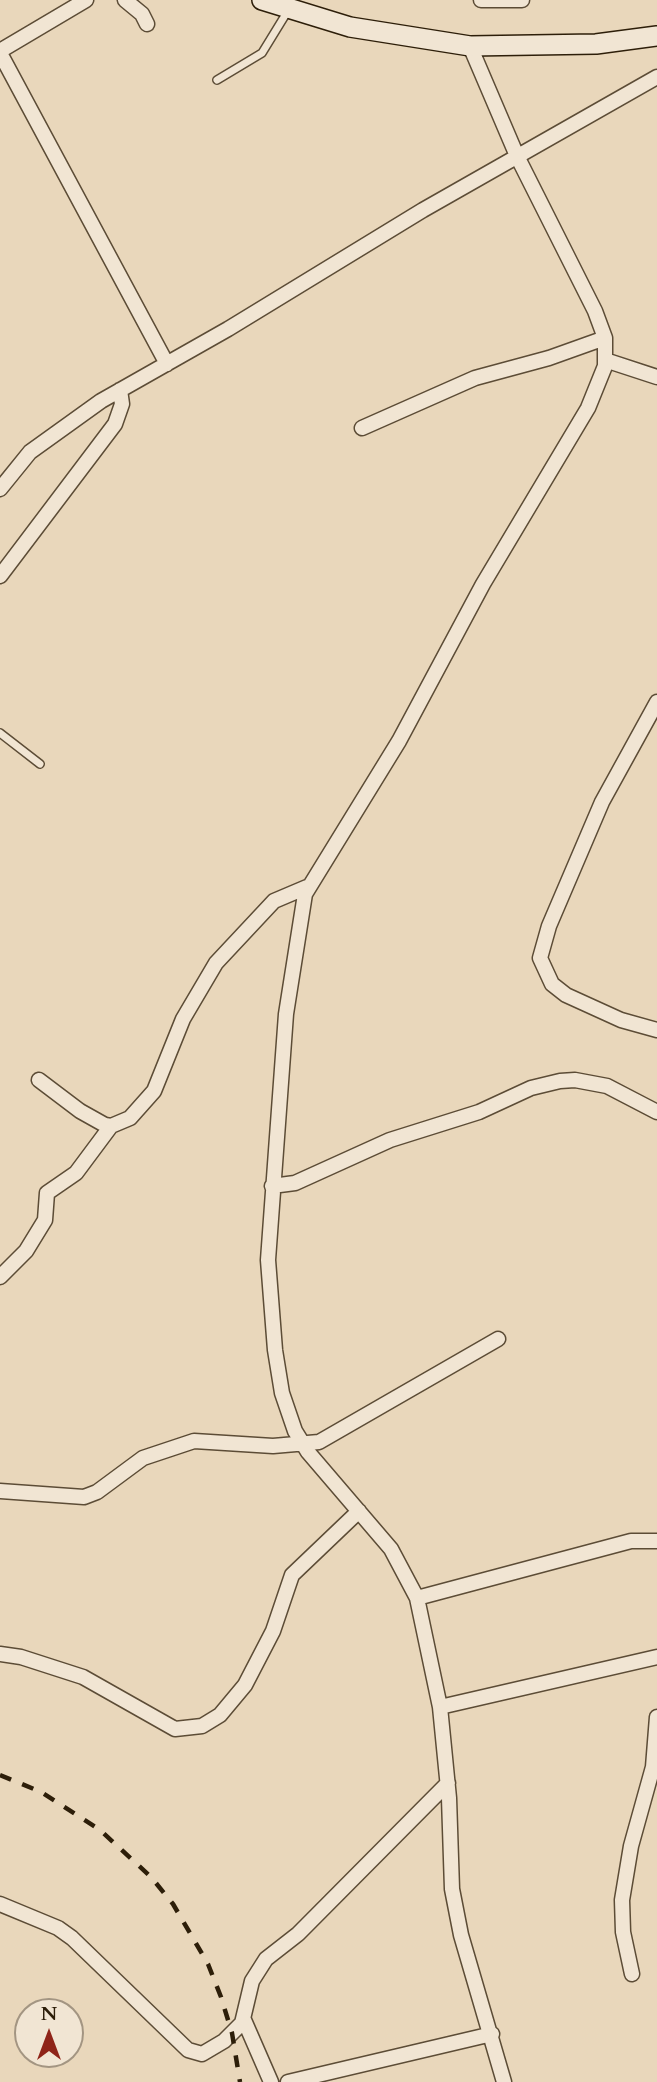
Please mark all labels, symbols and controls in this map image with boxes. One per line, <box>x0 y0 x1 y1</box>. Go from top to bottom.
north arrow <box>14 1998 84 2068</box>
text: N <box>41 2001 57 2027</box>

